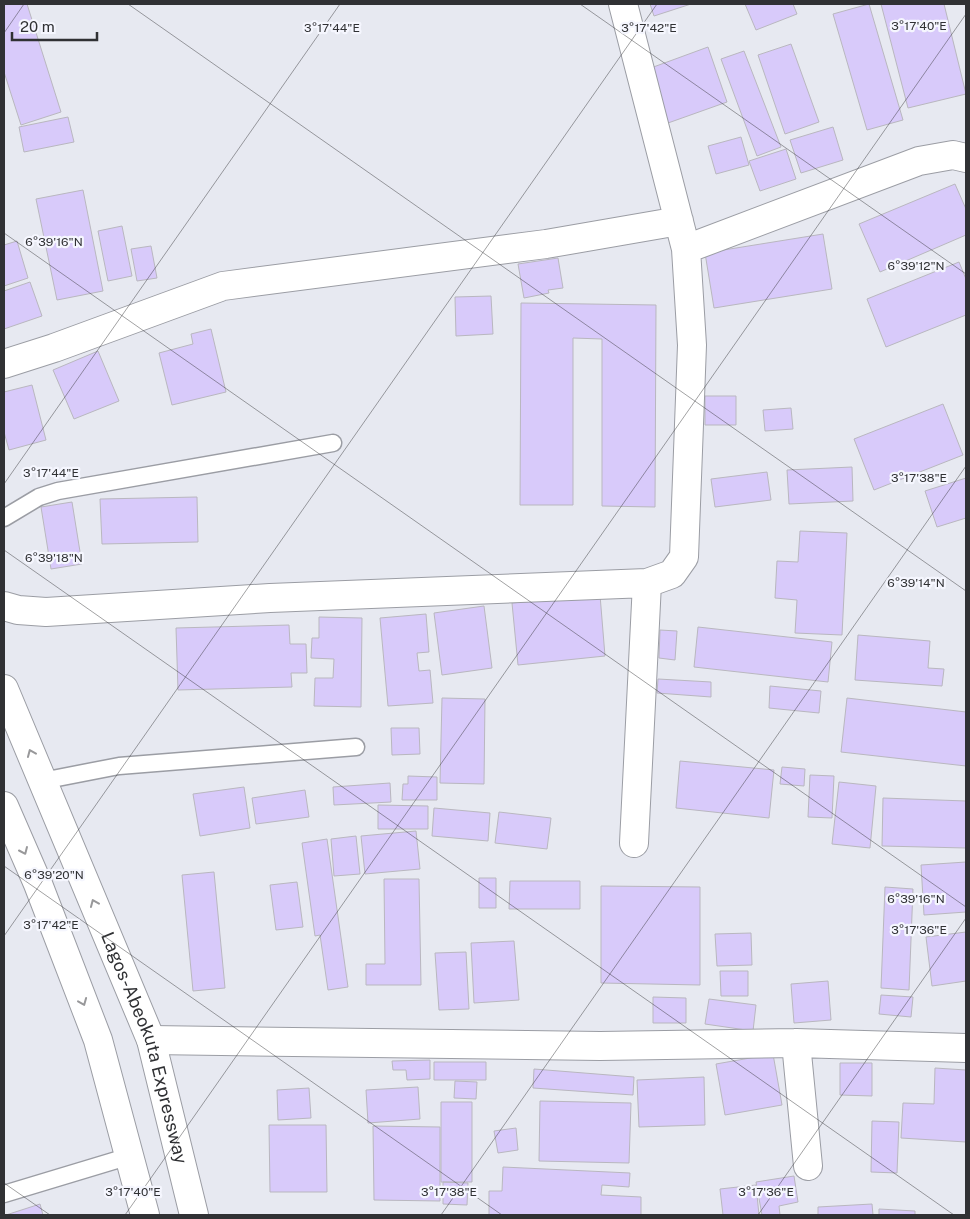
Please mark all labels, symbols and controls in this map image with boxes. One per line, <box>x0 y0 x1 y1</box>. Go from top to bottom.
scale bar <box>12 10 98 42</box>
text: 20 m <box>20 18 55 35</box>
text: 3°17'40"E <box>891 19 947 33</box>
text: 3°17'44"E <box>304 21 360 35</box>
text: 3°17'42"E <box>621 21 677 35</box>
text: 6°39'16"N <box>25 235 83 249</box>
text: 6°39'12"N <box>887 259 945 273</box>
text: 3°17'44"E <box>23 466 79 480</box>
text: 3°17'38"E <box>891 471 947 485</box>
text: 6°39'18"N <box>25 551 83 565</box>
text: 6°39'14"N <box>887 576 945 590</box>
one-way arrow <box>26 750 36 758</box>
one-way arrow <box>17 846 28 855</box>
text: 6°39'20"N <box>24 868 84 882</box>
text: 6°39'16"N <box>887 892 945 906</box>
one-way arrow <box>90 899 101 908</box>
text: 3°17'42"E <box>23 918 79 932</box>
text: 3°17'36"E <box>891 923 947 937</box>
street label: Lagos-Abeokuta Expressway <box>97 929 192 1166</box>
one-way arrow <box>76 997 87 1006</box>
text: 3°17'40"E <box>105 1185 161 1199</box>
text: 3°17'38"E <box>421 1185 477 1199</box>
text: 3°17'36"E <box>738 1185 794 1199</box>

